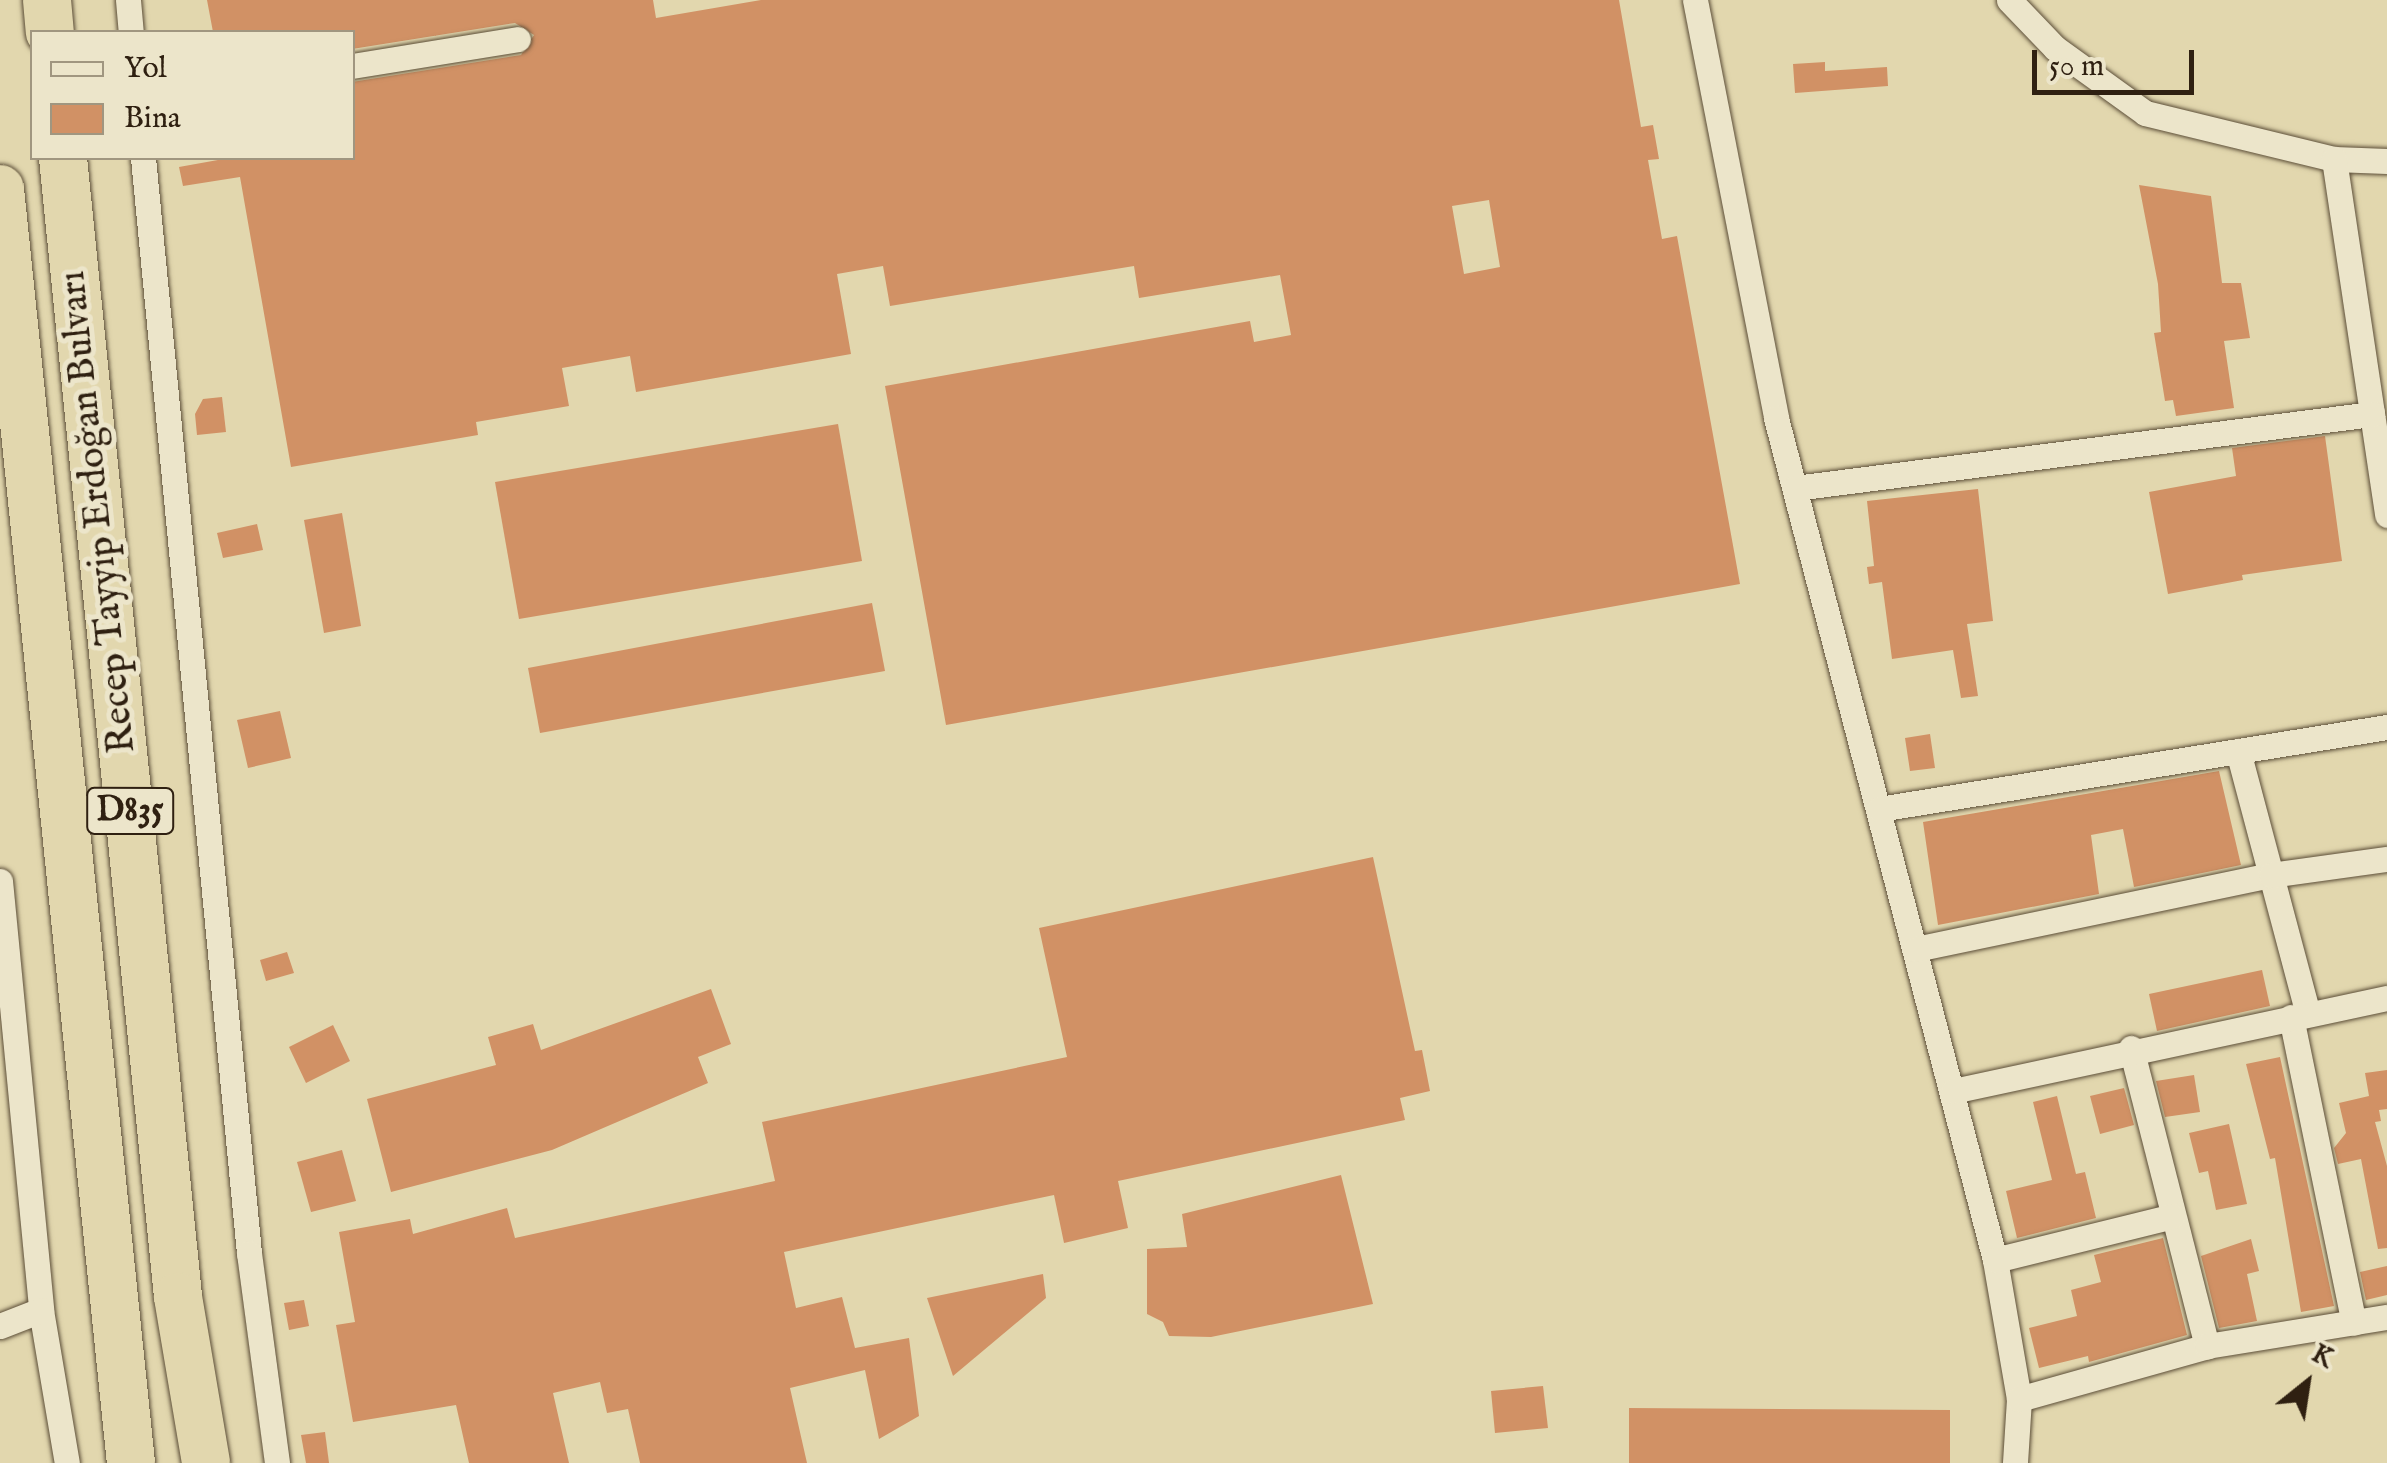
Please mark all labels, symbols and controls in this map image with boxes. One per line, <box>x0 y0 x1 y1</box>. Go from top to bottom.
legend <box>30 30 355 160</box>
scale bar <box>2037 30 2200 92</box>
text: 50 m <box>2049 48 2104 86</box>
text: Yol <box>124 50 167 88</box>
text: Bina <box>124 100 181 138</box>
street label: Recep Tayyip Erdoğan Bulvarı <box>51 269 147 755</box>
road number: D835 <box>85 781 175 841</box>
north arrow <box>2257 1333 2357 1433</box>
text: K <box>2305 1336 2340 1377</box>

